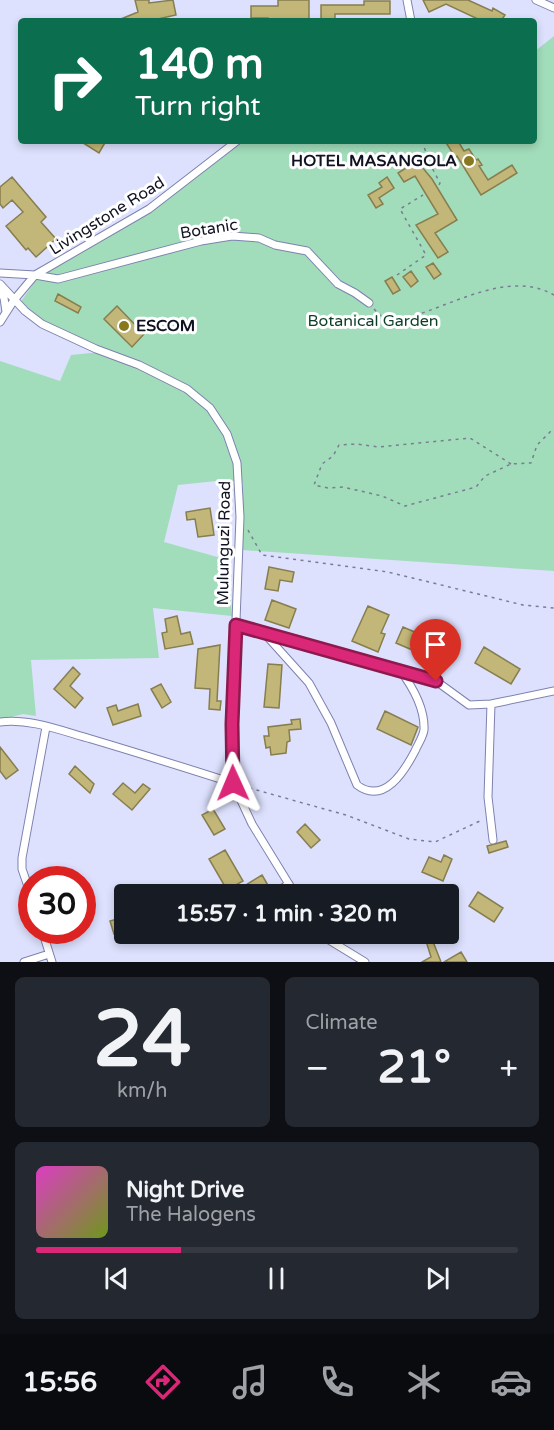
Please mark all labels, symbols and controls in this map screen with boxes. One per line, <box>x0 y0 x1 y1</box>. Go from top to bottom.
text: 140 m <box>135 39 264 90</box>
icon: right <box>36 42 114 120</box>
text: Turn right <box>135 90 261 123</box>
place label: HOTEL MASANGOLA <box>291 151 457 171</box>
marker: HOTEL MASANGOLA <box>462 154 476 168</box>
street label: Livingstone Road <box>46 173 168 259</box>
street label: Botanic <box>179 215 239 243</box>
park label: Botanical Garden <box>307 311 439 331</box>
place label: ESCOM <box>136 316 195 336</box>
marker: ESCOM <box>117 319 131 333</box>
street label: Mulunguzi Road <box>213 481 235 605</box>
pin <box>410 619 461 681</box>
icon: arrive <box>419 628 452 661</box>
position arrow <box>201 751 265 815</box>
speed limit sign: 30 <box>18 866 96 944</box>
text: 15:57 · 1 min · 320 m <box>176 901 397 927</box>
text: 24 <box>93 993 191 1087</box>
text: Climate <box>306 1011 378 1035</box>
text: 21° <box>377 1041 451 1095</box>
text: − <box>306 1049 329 1088</box>
text: + <box>499 1049 518 1088</box>
text: km/h <box>117 1079 167 1103</box>
text: Night Drive <box>126 1177 244 1203</box>
text: The Halogens <box>126 1203 256 1227</box>
icon: previous <box>100 1262 133 1295</box>
icon: pause <box>260 1262 293 1295</box>
icon: next <box>421 1262 454 1295</box>
icon: directions <box>142 1361 184 1403</box>
icon: music <box>229 1361 271 1403</box>
icon: phone <box>316 1361 358 1403</box>
icon: climate <box>403 1361 445 1403</box>
icon: car <box>490 1361 532 1403</box>
text: 15:56 <box>22 1366 97 1399</box>

